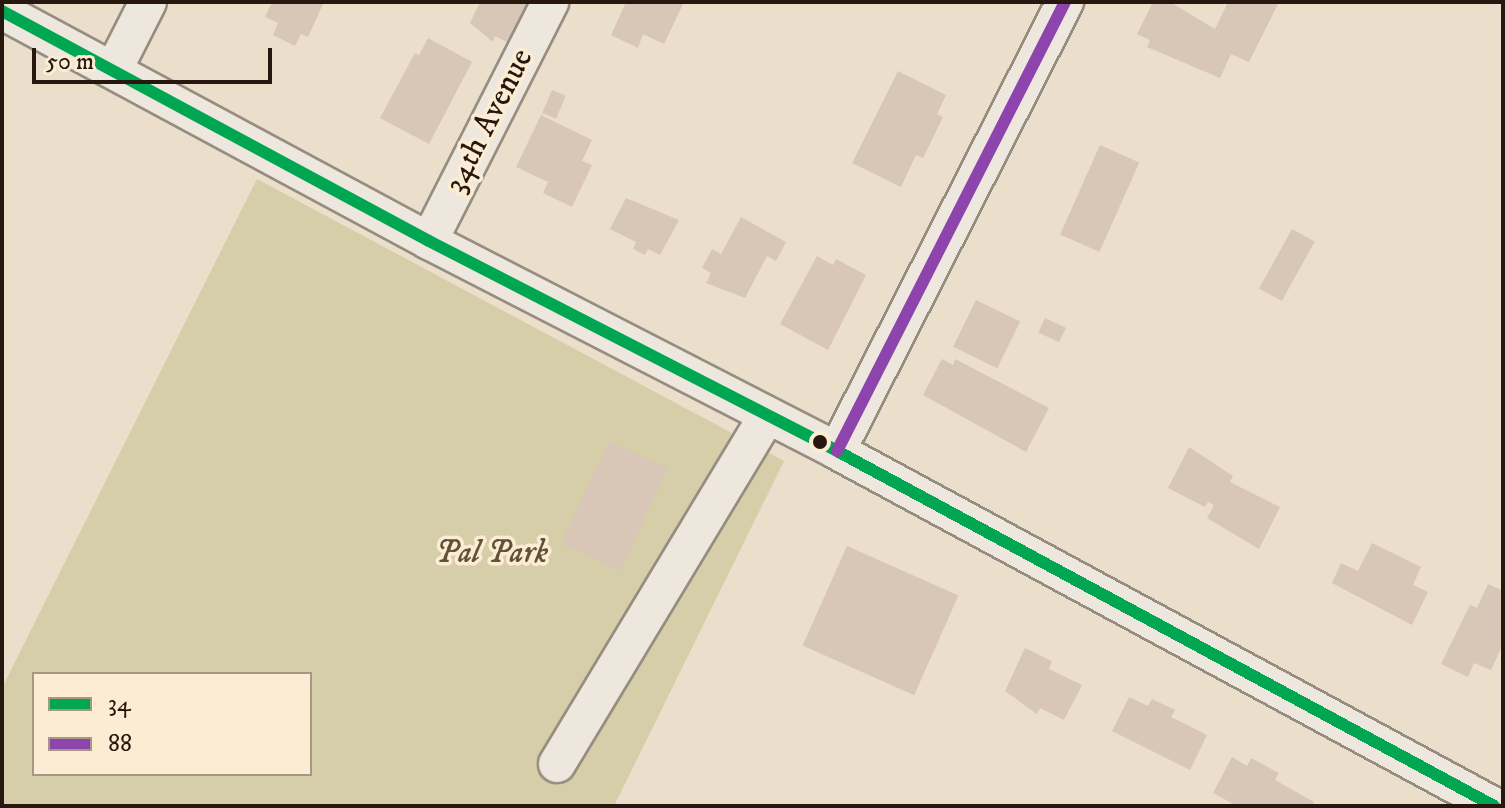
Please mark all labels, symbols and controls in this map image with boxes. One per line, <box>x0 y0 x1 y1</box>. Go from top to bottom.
scale bar <box>36 32 276 82</box>
street label: 34th Avenue <box>436 43 542 199</box>
text: 50 m <box>46 47 94 77</box>
unlabelled marker <box>812 434 828 450</box>
park label: Pal Park <box>436 534 548 572</box>
legend <box>32 672 312 776</box>
text: 34 <box>108 689 131 719</box>
text: 88 <box>108 729 132 759</box>

